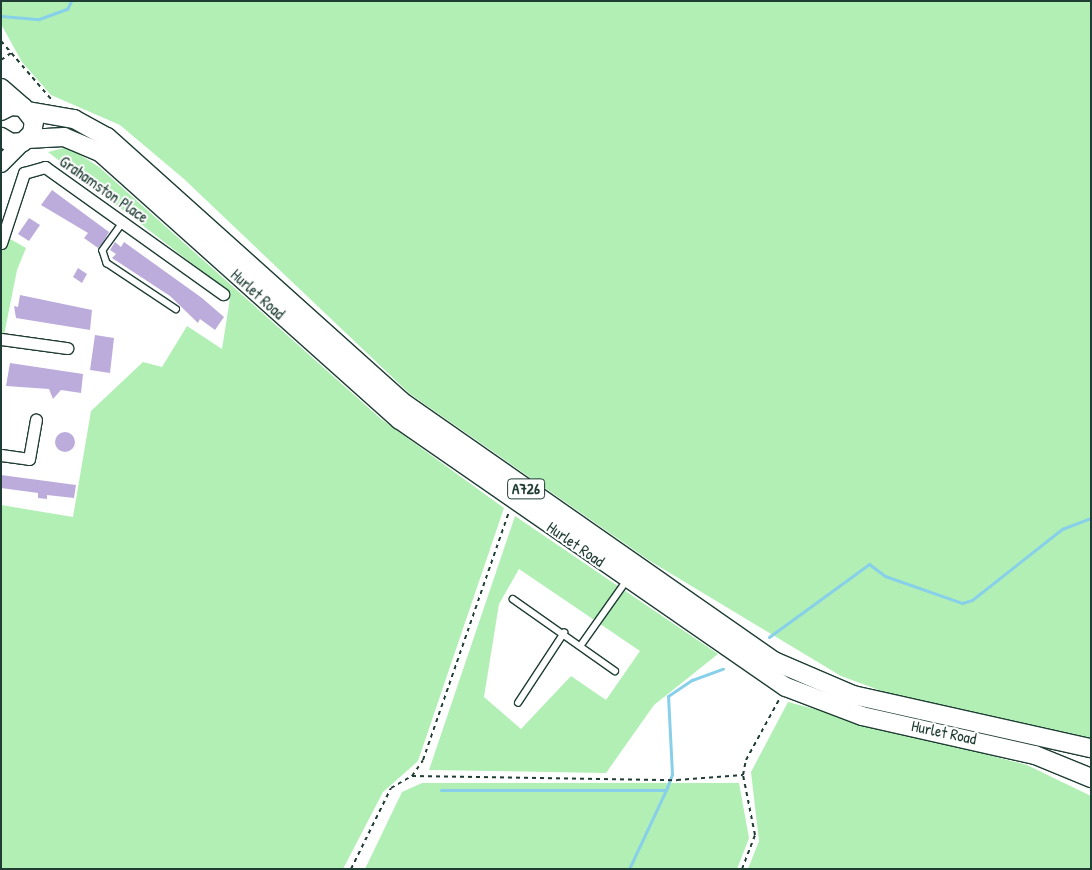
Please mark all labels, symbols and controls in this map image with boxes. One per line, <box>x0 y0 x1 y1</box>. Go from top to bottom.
street label: Grahamston Place <box>56 151 152 227</box>
street label: Hurlet Road <box>227 265 289 323</box>
road number: A726 <box>506 476 546 502</box>
street label: Hurlet Road <box>543 517 609 571</box>
street label: Hurlet Road <box>910 716 978 748</box>

